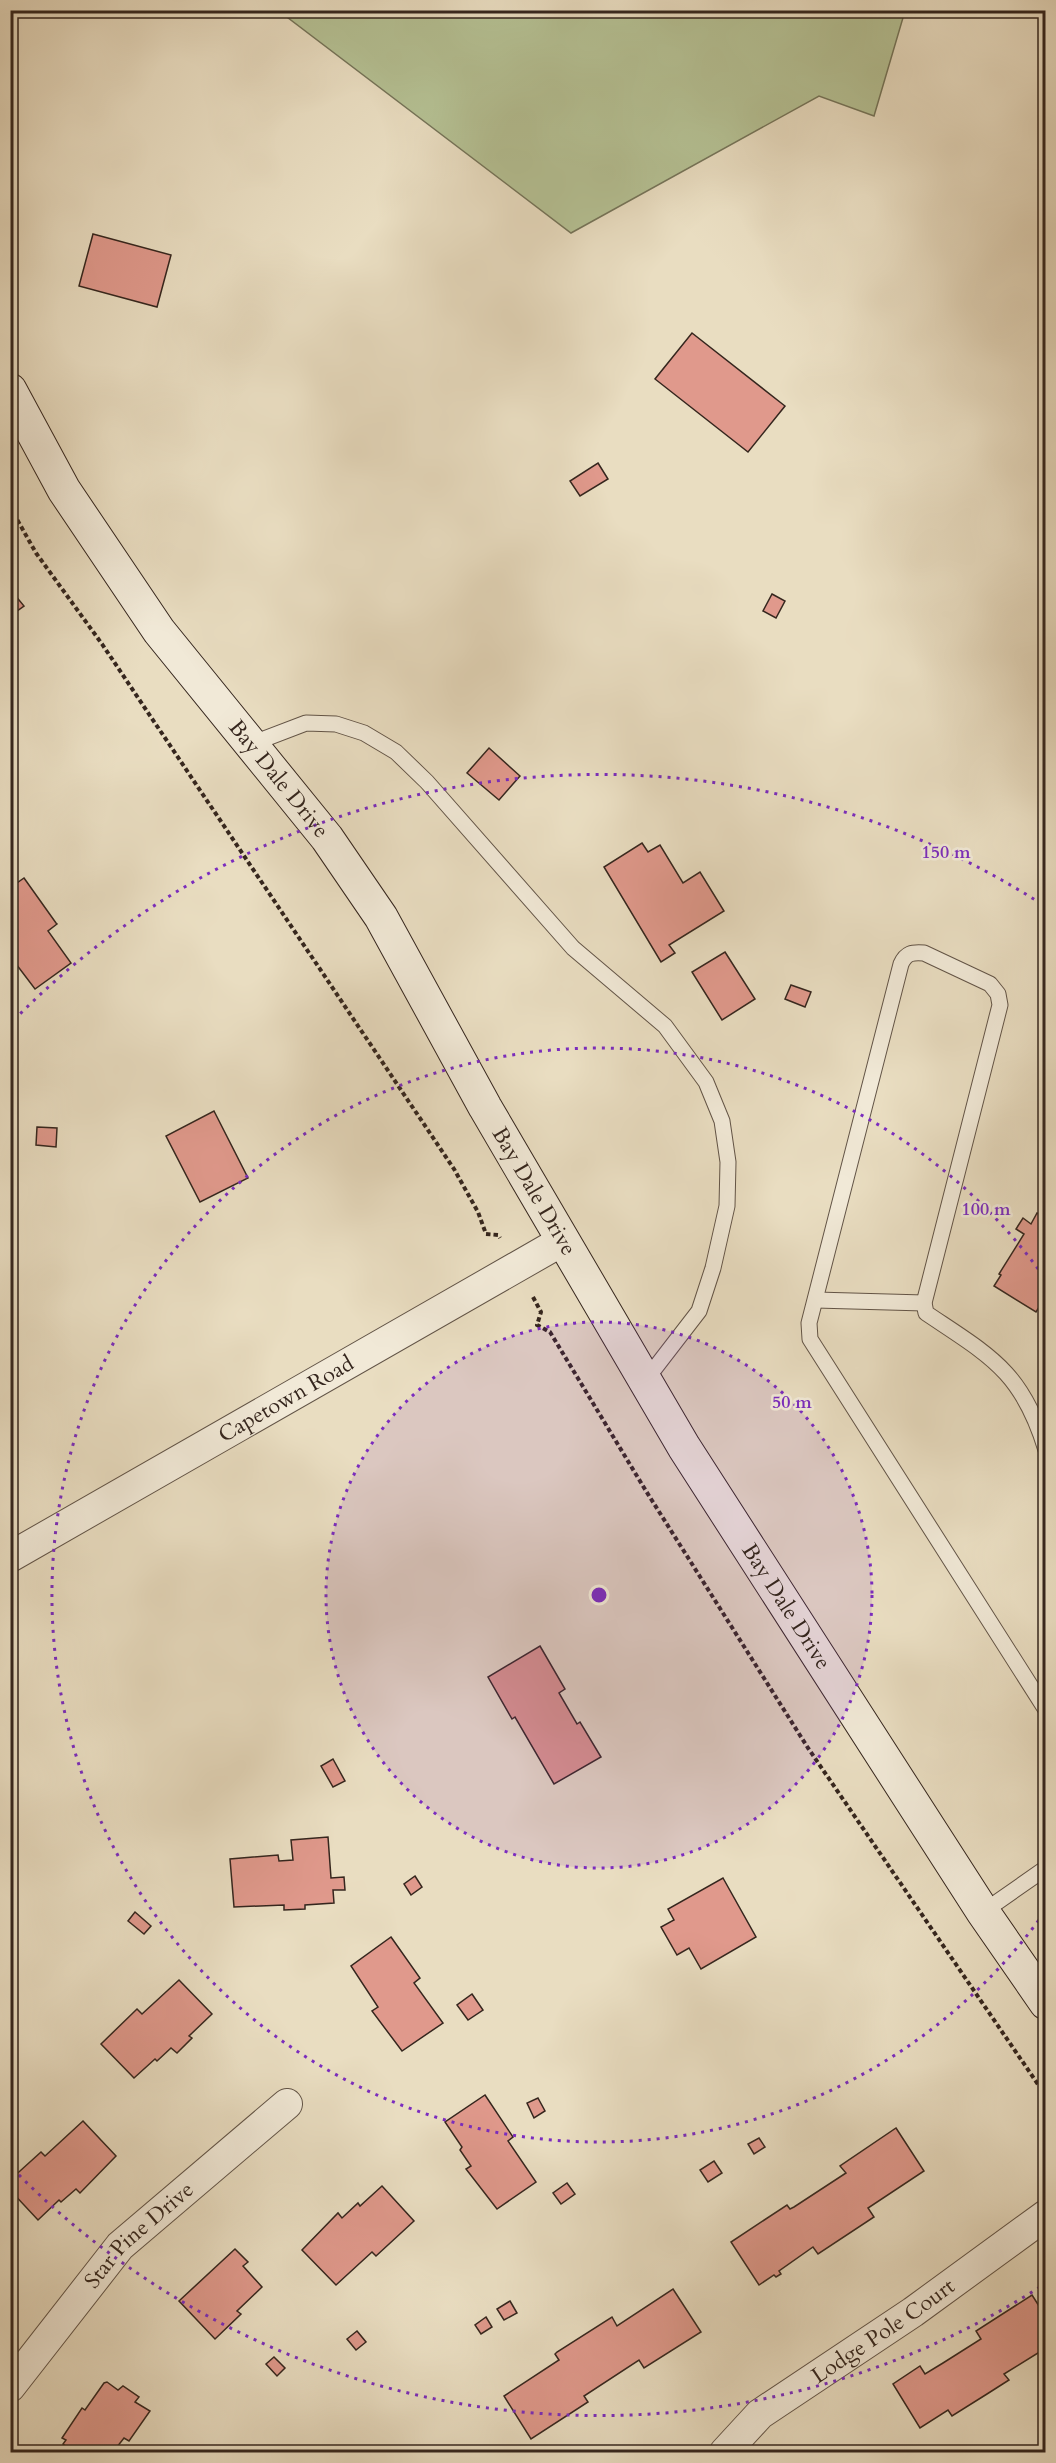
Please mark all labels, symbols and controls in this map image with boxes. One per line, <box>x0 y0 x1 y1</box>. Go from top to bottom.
street label: Bay Dale Drive <box>222 713 336 844</box>
text: 150 m <box>921 840 971 865</box>
street label: Bay Dale Drive <box>485 1121 584 1261</box>
text: 100 m <box>961 1197 1011 1222</box>
street label: Capetown Road <box>213 1348 359 1450</box>
text: 50 m <box>772 1390 812 1415</box>
street label: Bay Dale Drive <box>735 1538 838 1675</box>
centre of rings <box>589 1585 609 1605</box>
street label: Star Pine Drive <box>77 2175 200 2295</box>
street label: Lodge Pole Court <box>805 2271 961 2391</box>

